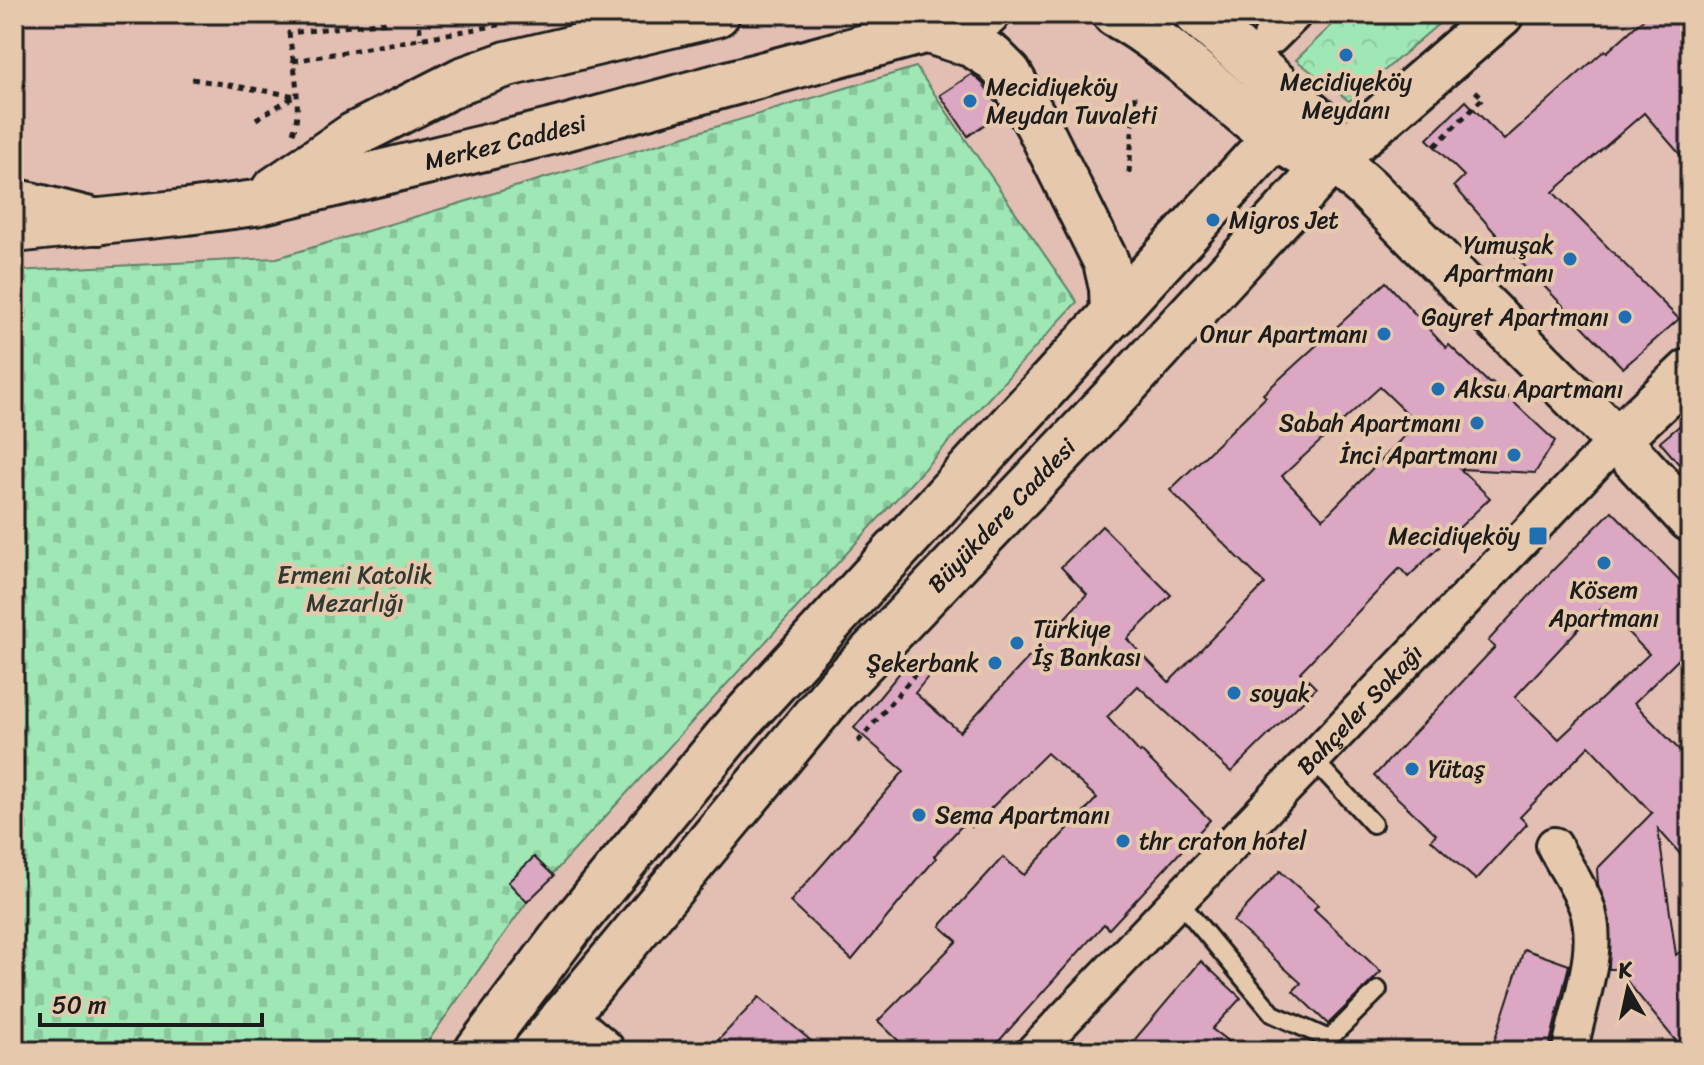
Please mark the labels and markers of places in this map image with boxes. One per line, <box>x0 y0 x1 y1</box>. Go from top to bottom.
marker: Mecidiyeköy Meydanı <box>1337 46 1355 64</box>
place label: Mecidiyeköy Meydanı <box>1280 61 1412 131</box>
place label: Mecidiyeköy Meydan Tuvaleti <box>986 66 1157 136</box>
marker: Mecidiyeköy Meydan Tuvaleti <box>961 92 979 110</box>
place label: Migros Jet <box>1229 199 1339 241</box>
marker: Migros Jet <box>1204 211 1222 229</box>
place label: Yumuşak Apartmanı <box>1443 224 1554 294</box>
marker: Yumuşak Apartmanı <box>1561 250 1579 268</box>
place label: Gayret Apartmanı <box>1421 296 1609 338</box>
marker: Gayret Apartmanı <box>1616 308 1634 326</box>
place label: Onur Apartmanı <box>1200 313 1368 355</box>
marker: Onur Apartmanı <box>1375 325 1393 343</box>
place label: Aksu Apartmanı <box>1453 368 1623 410</box>
marker: Aksu Apartmanı <box>1429 380 1447 398</box>
place label: Sabah Apartmanı <box>1279 402 1461 444</box>
marker: Sabah Apartmanı <box>1468 414 1486 432</box>
place label: İnci Apartmanı <box>1339 434 1498 476</box>
marker: İnci Apartmanı <box>1505 446 1523 464</box>
place label: Mecidiyeköy <box>1388 515 1521 557</box>
marker: Mecidiyeköy <box>1527 525 1549 547</box>
marker: Kösem Apartmanı <box>1595 554 1613 572</box>
place label: Kösem Apartmanı <box>1548 569 1659 639</box>
place label: Türkiye İş Bankası <box>1032 608 1141 678</box>
marker: Türkiye İş Bankası <box>1008 634 1026 652</box>
place label: Şekerbank <box>866 642 979 684</box>
marker: Şekerbank <box>986 654 1004 672</box>
place label: soyak <box>1249 672 1310 714</box>
marker: soyak <box>1225 684 1243 702</box>
place label: Yütaş <box>1428 748 1486 790</box>
marker: Yütaş <box>1403 760 1421 778</box>
place label: Sema Apartmanı <box>935 794 1110 836</box>
marker: Sema Apartmanı <box>910 806 928 824</box>
place label: thr craton hotel <box>1139 820 1308 862</box>
marker: thr craton hotel <box>1114 832 1132 850</box>

